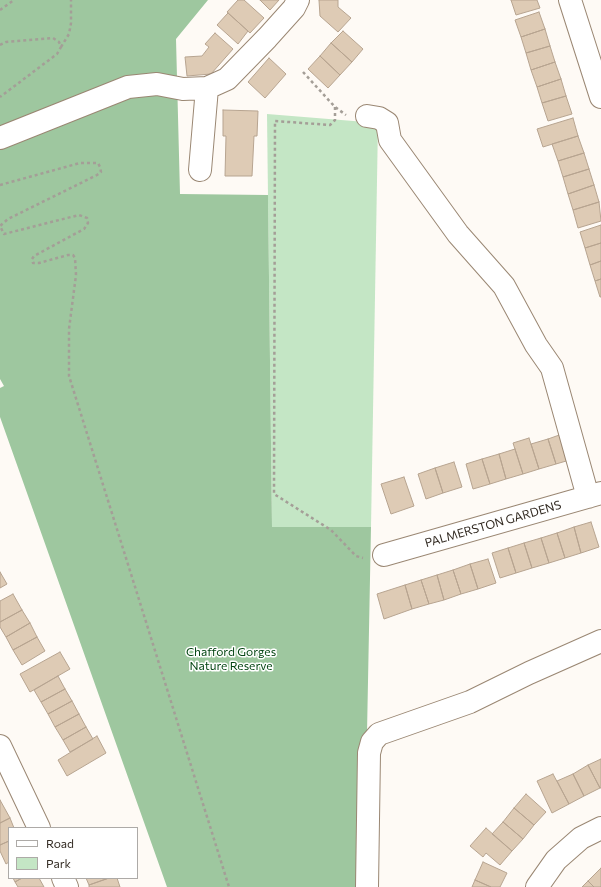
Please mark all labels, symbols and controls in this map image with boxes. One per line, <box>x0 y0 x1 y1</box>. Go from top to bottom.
street label: PALMERSTON GARDENS <box>423 498 563 550</box>
park label: Chafford Gorges Nature Reserve <box>186 645 276 673</box>
legend <box>8 827 138 879</box>
text: Road <box>46 836 74 850</box>
text: Park <box>46 856 71 870</box>

